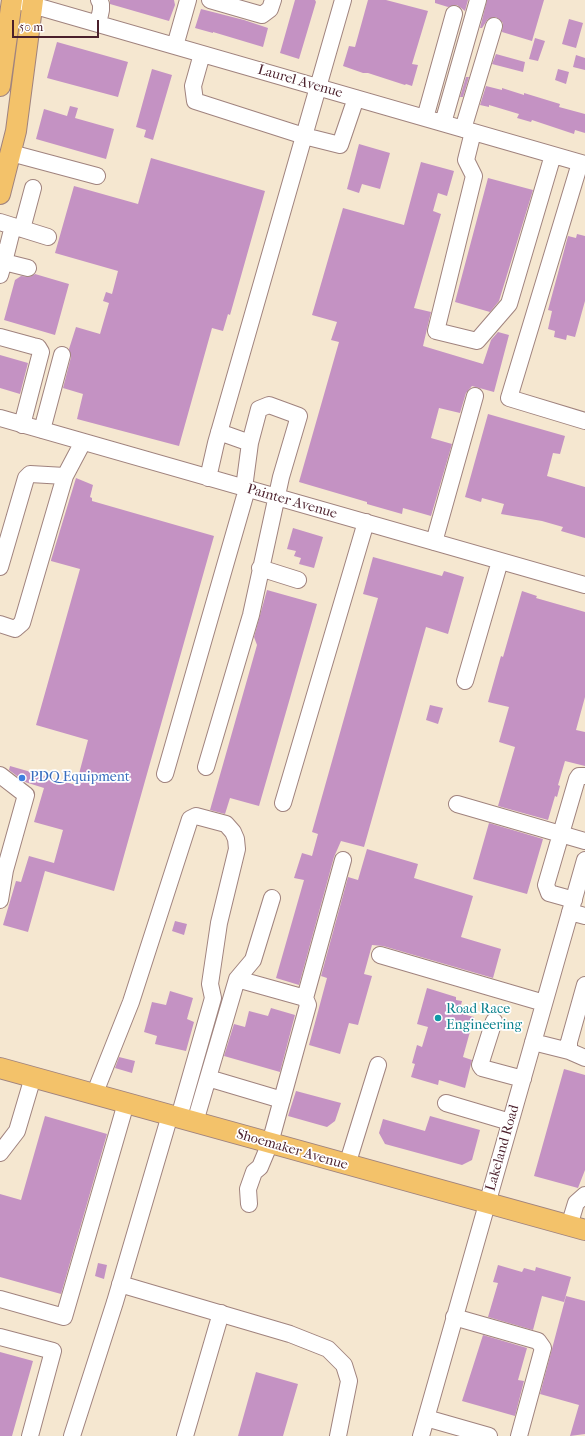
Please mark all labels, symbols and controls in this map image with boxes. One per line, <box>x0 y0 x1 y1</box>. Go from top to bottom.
scale bar <box>14 12 101 38</box>
text: 50 m <box>19 20 43 34</box>
street label: Laurel Avenue <box>256 62 344 102</box>
street label: Painter Avenue <box>245 481 339 523</box>
place label: PDQ Equipment <box>30 770 130 786</box>
marker: PDQ Equipment <box>17 773 27 783</box>
place label: Road Race Engineering <box>446 1002 522 1034</box>
marker: Road Race Engineering <box>433 1013 443 1023</box>
street label: Lakeland Road <box>483 1103 523 1193</box>
street label: Shoemaker Avenue <box>234 1126 350 1174</box>

